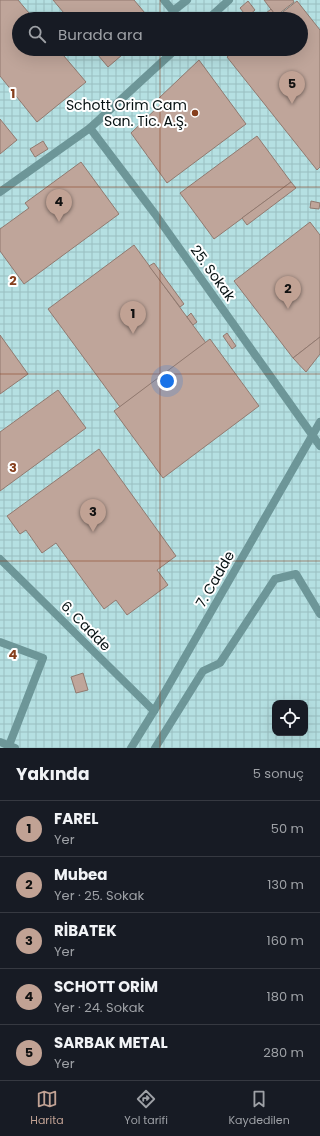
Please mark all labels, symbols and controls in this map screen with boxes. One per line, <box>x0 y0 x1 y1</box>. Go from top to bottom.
search box <box>12 12 308 56</box>
icon: search <box>26 23 48 45</box>
text: Burada ara <box>58 24 143 45</box>
pin: 5 <box>279 71 305 104</box>
text: 1 <box>11 84 15 103</box>
place label: Schott Orim Cam San. Tic. A.Ş. <box>66 95 187 131</box>
marker: Schott Orim Cam San. Tic. A.Ş. <box>190 108 200 118</box>
pin: 4 <box>46 189 72 222</box>
street label: 25. Sokak <box>186 241 241 306</box>
text: 2 <box>9 271 17 290</box>
pin: 2 <box>275 276 301 309</box>
pin: 1 <box>120 301 146 334</box>
your location <box>157 371 177 391</box>
text: 3 <box>9 458 17 477</box>
pin: 3 <box>80 499 106 532</box>
street label: 7. Cadde <box>191 547 239 611</box>
street label: 6. Cadde <box>56 596 116 656</box>
text: 4 <box>9 645 18 664</box>
map controls <box>272 700 308 736</box>
button: locate <box>272 700 308 736</box>
text: Yakında <box>16 762 89 786</box>
text: 5 sonuç <box>253 764 304 783</box>
text: FAREL <box>54 808 98 829</box>
text: 1 <box>27 819 31 838</box>
text: 50 m <box>271 819 304 838</box>
text: Yer <box>54 830 75 849</box>
text: Mubea <box>54 864 108 885</box>
text: 2 <box>25 875 33 894</box>
text: 130 m <box>267 875 304 894</box>
text: Yer · 25. Sokak <box>54 886 144 905</box>
text: RİBATEK <box>54 920 117 941</box>
text: 3 <box>25 931 33 950</box>
text: 160 m <box>267 931 304 950</box>
text: Yer <box>54 942 75 961</box>
text: SCHOTT ORİM <box>54 976 158 997</box>
text: 4 <box>25 987 33 1006</box>
text: 180 m <box>267 987 304 1006</box>
text: Yer · 24. Sokak <box>54 998 144 1017</box>
text: SARBAK METAL <box>54 1032 168 1053</box>
text: 5 <box>25 1043 33 1062</box>
text: 280 m <box>263 1043 304 1062</box>
text: Yer <box>54 1054 75 1073</box>
tab: Harita <box>30 1088 64 1129</box>
tab: Yol tarifi <box>124 1088 168 1129</box>
tab: Kaydedilen <box>229 1088 290 1129</box>

